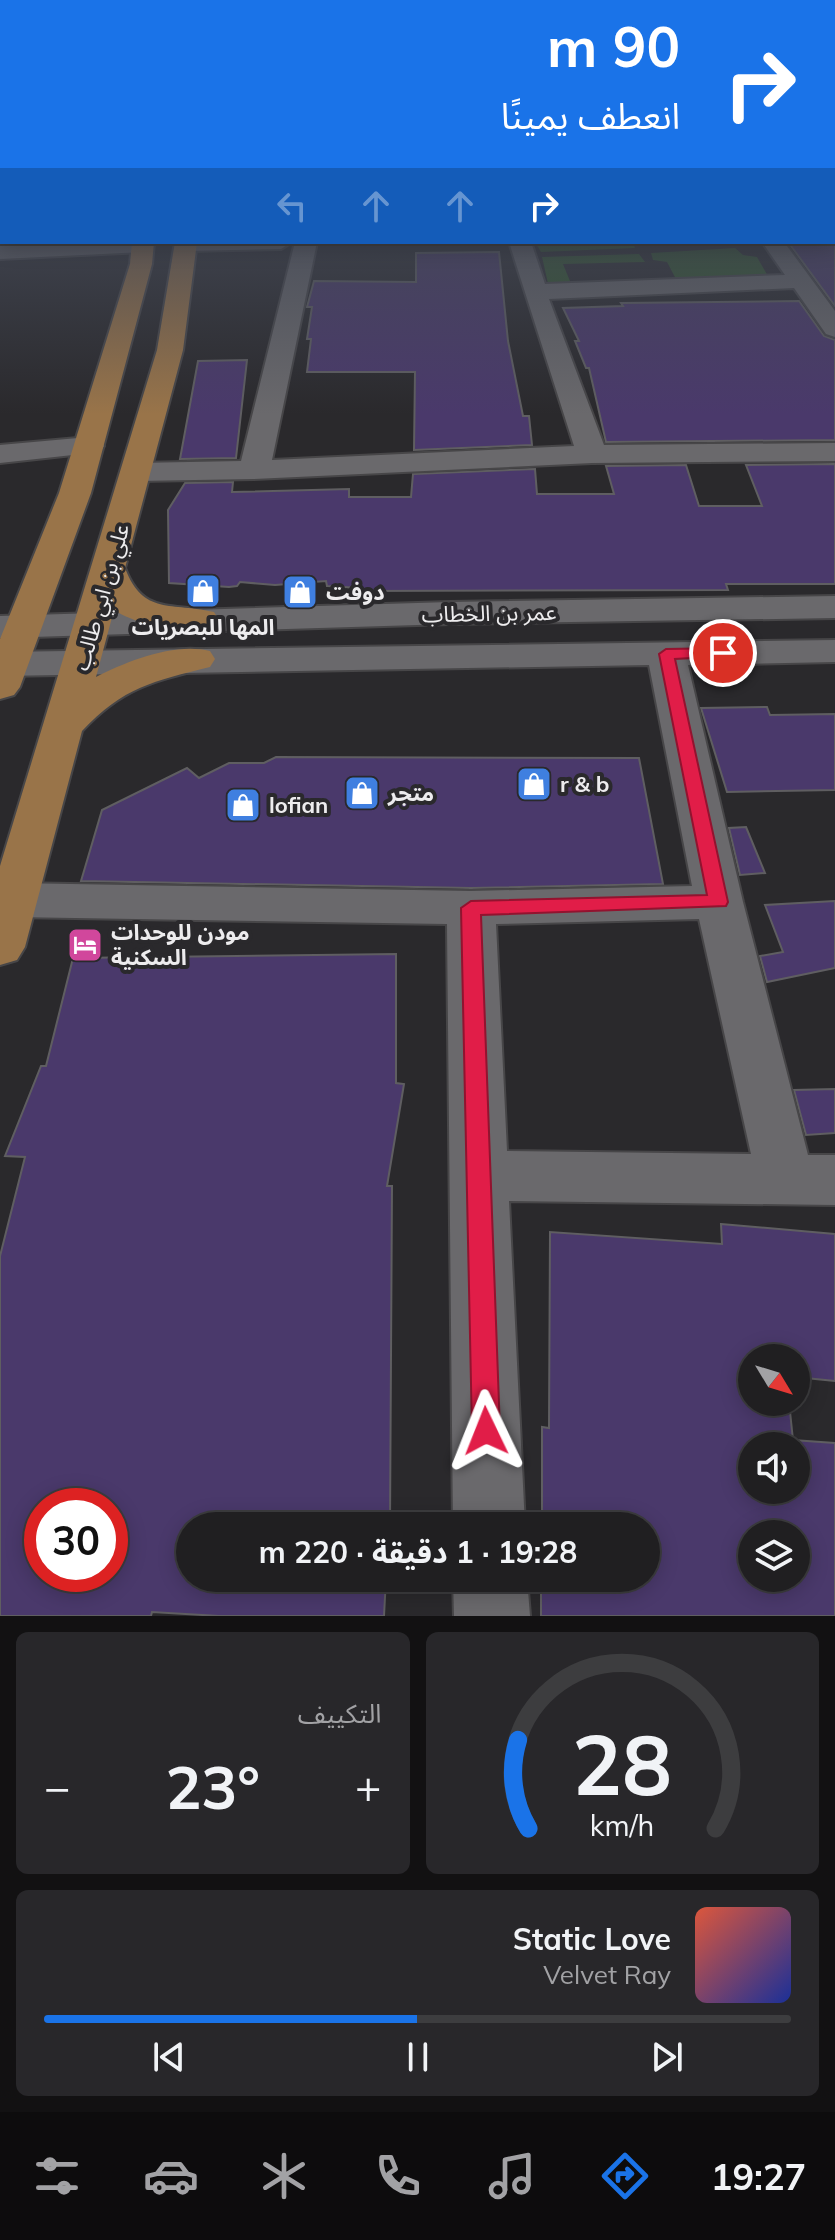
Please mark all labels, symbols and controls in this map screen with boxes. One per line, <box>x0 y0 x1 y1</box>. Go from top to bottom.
text: 90 m <box>547 11 680 81</box>
icon: right <box>708 32 812 136</box>
text: انعطف يمينًا <box>501 93 680 138</box>
icon: left <box>270 184 314 228</box>
icon: ahead <box>354 184 398 228</box>
icon: ahead <box>438 184 482 228</box>
icon: right <box>522 184 566 228</box>
street label: علي بن ابي طالب <box>67 520 138 675</box>
shop icon: المها للبصريات <box>184 572 222 610</box>
shop icon: دوفت <box>281 573 319 611</box>
place label: دوفت <box>326 578 385 606</box>
street label: عمر بن الخطاب <box>421 598 557 628</box>
place label: المها للبصريات <box>131 613 275 641</box>
pin <box>689 619 757 687</box>
icon: arrive <box>701 631 745 675</box>
shop icon: r & b <box>515 765 553 803</box>
place label: r & b <box>560 770 609 798</box>
shop icon: متجر <box>343 774 381 812</box>
place label: متجر <box>387 779 434 807</box>
shop icon: lofian <box>224 786 262 824</box>
place label: lofian <box>269 791 328 819</box>
place label: مودن للوحدات السكنية <box>111 918 250 971</box>
hotel icon: مودن للوحدات السكنية <box>66 926 104 964</box>
north arrow <box>738 1344 810 1416</box>
map controls <box>738 1344 810 1592</box>
position arrow <box>444 1389 528 1473</box>
button: sound <box>738 1432 810 1504</box>
speed limit sign: 30 <box>24 1488 128 1592</box>
button: layers <box>738 1520 810 1592</box>
text: 19:28 · 1 دقيقة · 220 m <box>259 1533 577 1571</box>
text: التكييف <box>298 1697 382 1730</box>
text: 28 <box>572 1711 672 1816</box>
text: 23° <box>165 1749 260 1824</box>
text: − <box>44 1759 70 1814</box>
text: + <box>355 1759 382 1814</box>
text: km/h <box>590 1807 655 1843</box>
text: Static Love <box>513 1920 671 1958</box>
text: Velvet Ray <box>543 1958 671 1991</box>
icon: previous <box>147 2035 191 2079</box>
icon: pause <box>396 2035 440 2079</box>
icon: next <box>645 2035 689 2079</box>
icon: filters <box>29 2148 85 2204</box>
icon: car <box>143 2148 199 2204</box>
icon: climate <box>256 2148 312 2204</box>
icon: phone <box>370 2148 426 2204</box>
icon: music <box>484 2148 540 2204</box>
icon: directions <box>597 2148 653 2204</box>
text: 19:27 <box>711 2154 806 2199</box>

